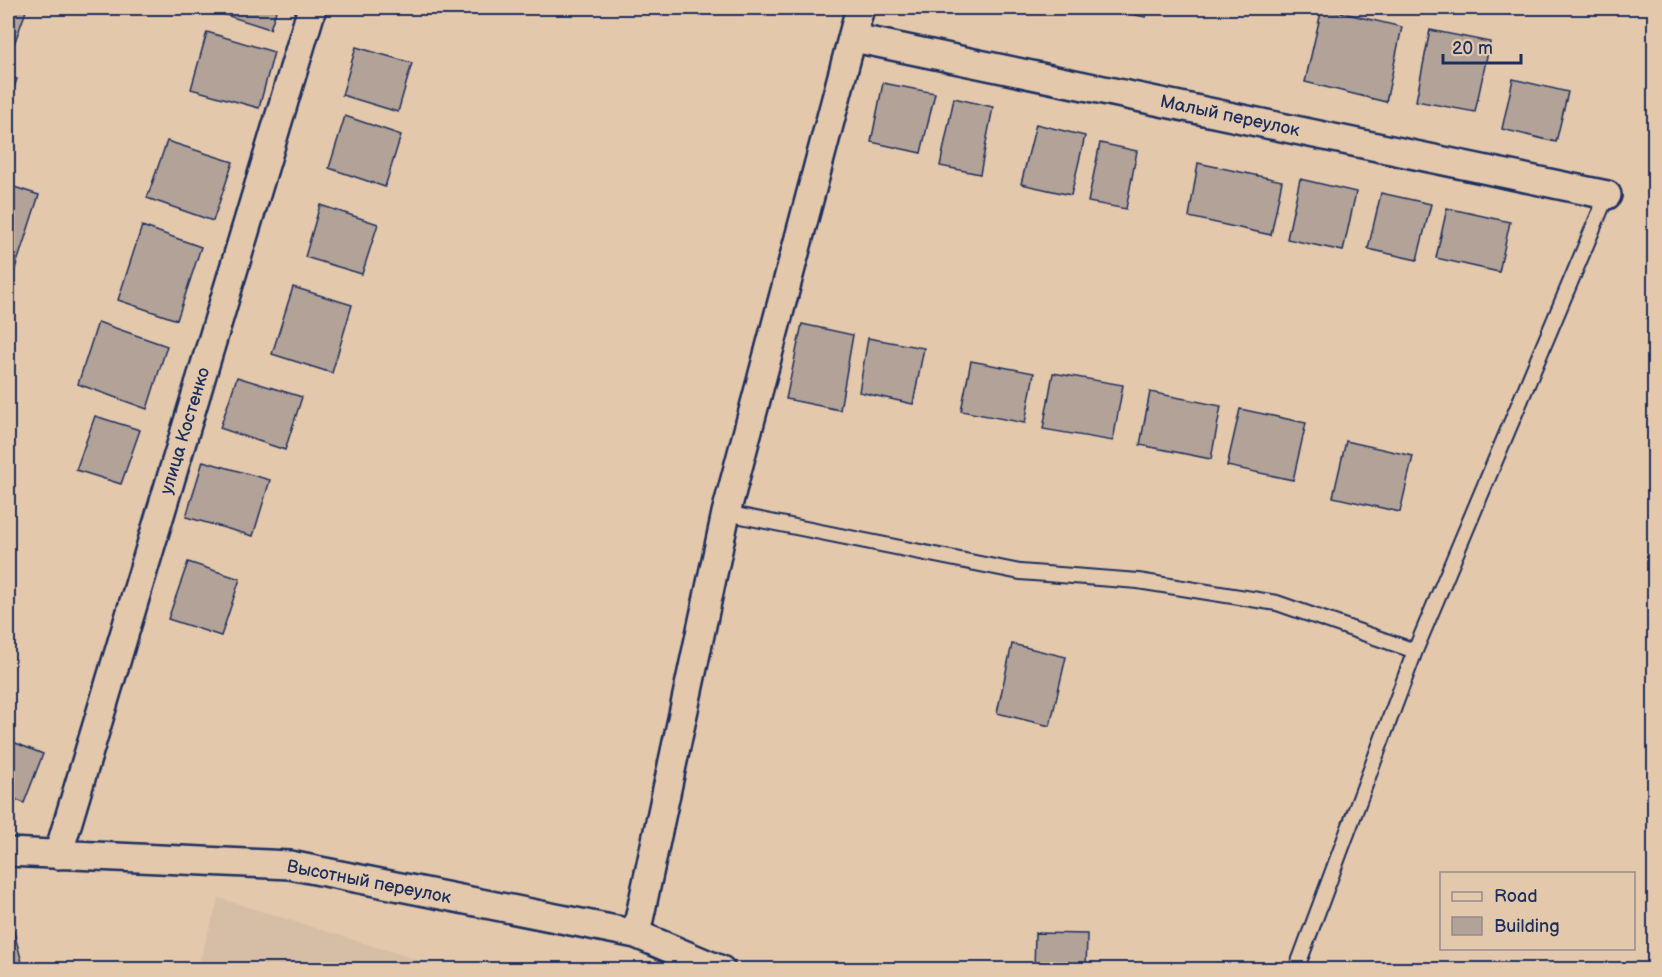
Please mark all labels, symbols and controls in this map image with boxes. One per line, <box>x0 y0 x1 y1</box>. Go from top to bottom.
scale bar <box>1443 27 1521 65</box>
text: 20 m <box>1452 38 1493 59</box>
street label: Малый переулок <box>1158 91 1302 141</box>
street label: улица Костенко <box>156 365 214 497</box>
street label: Высотный переулок <box>285 856 453 908</box>
legend <box>1440 872 1635 950</box>
text: Road <box>1494 886 1538 907</box>
text: Building <box>1494 916 1560 937</box>

